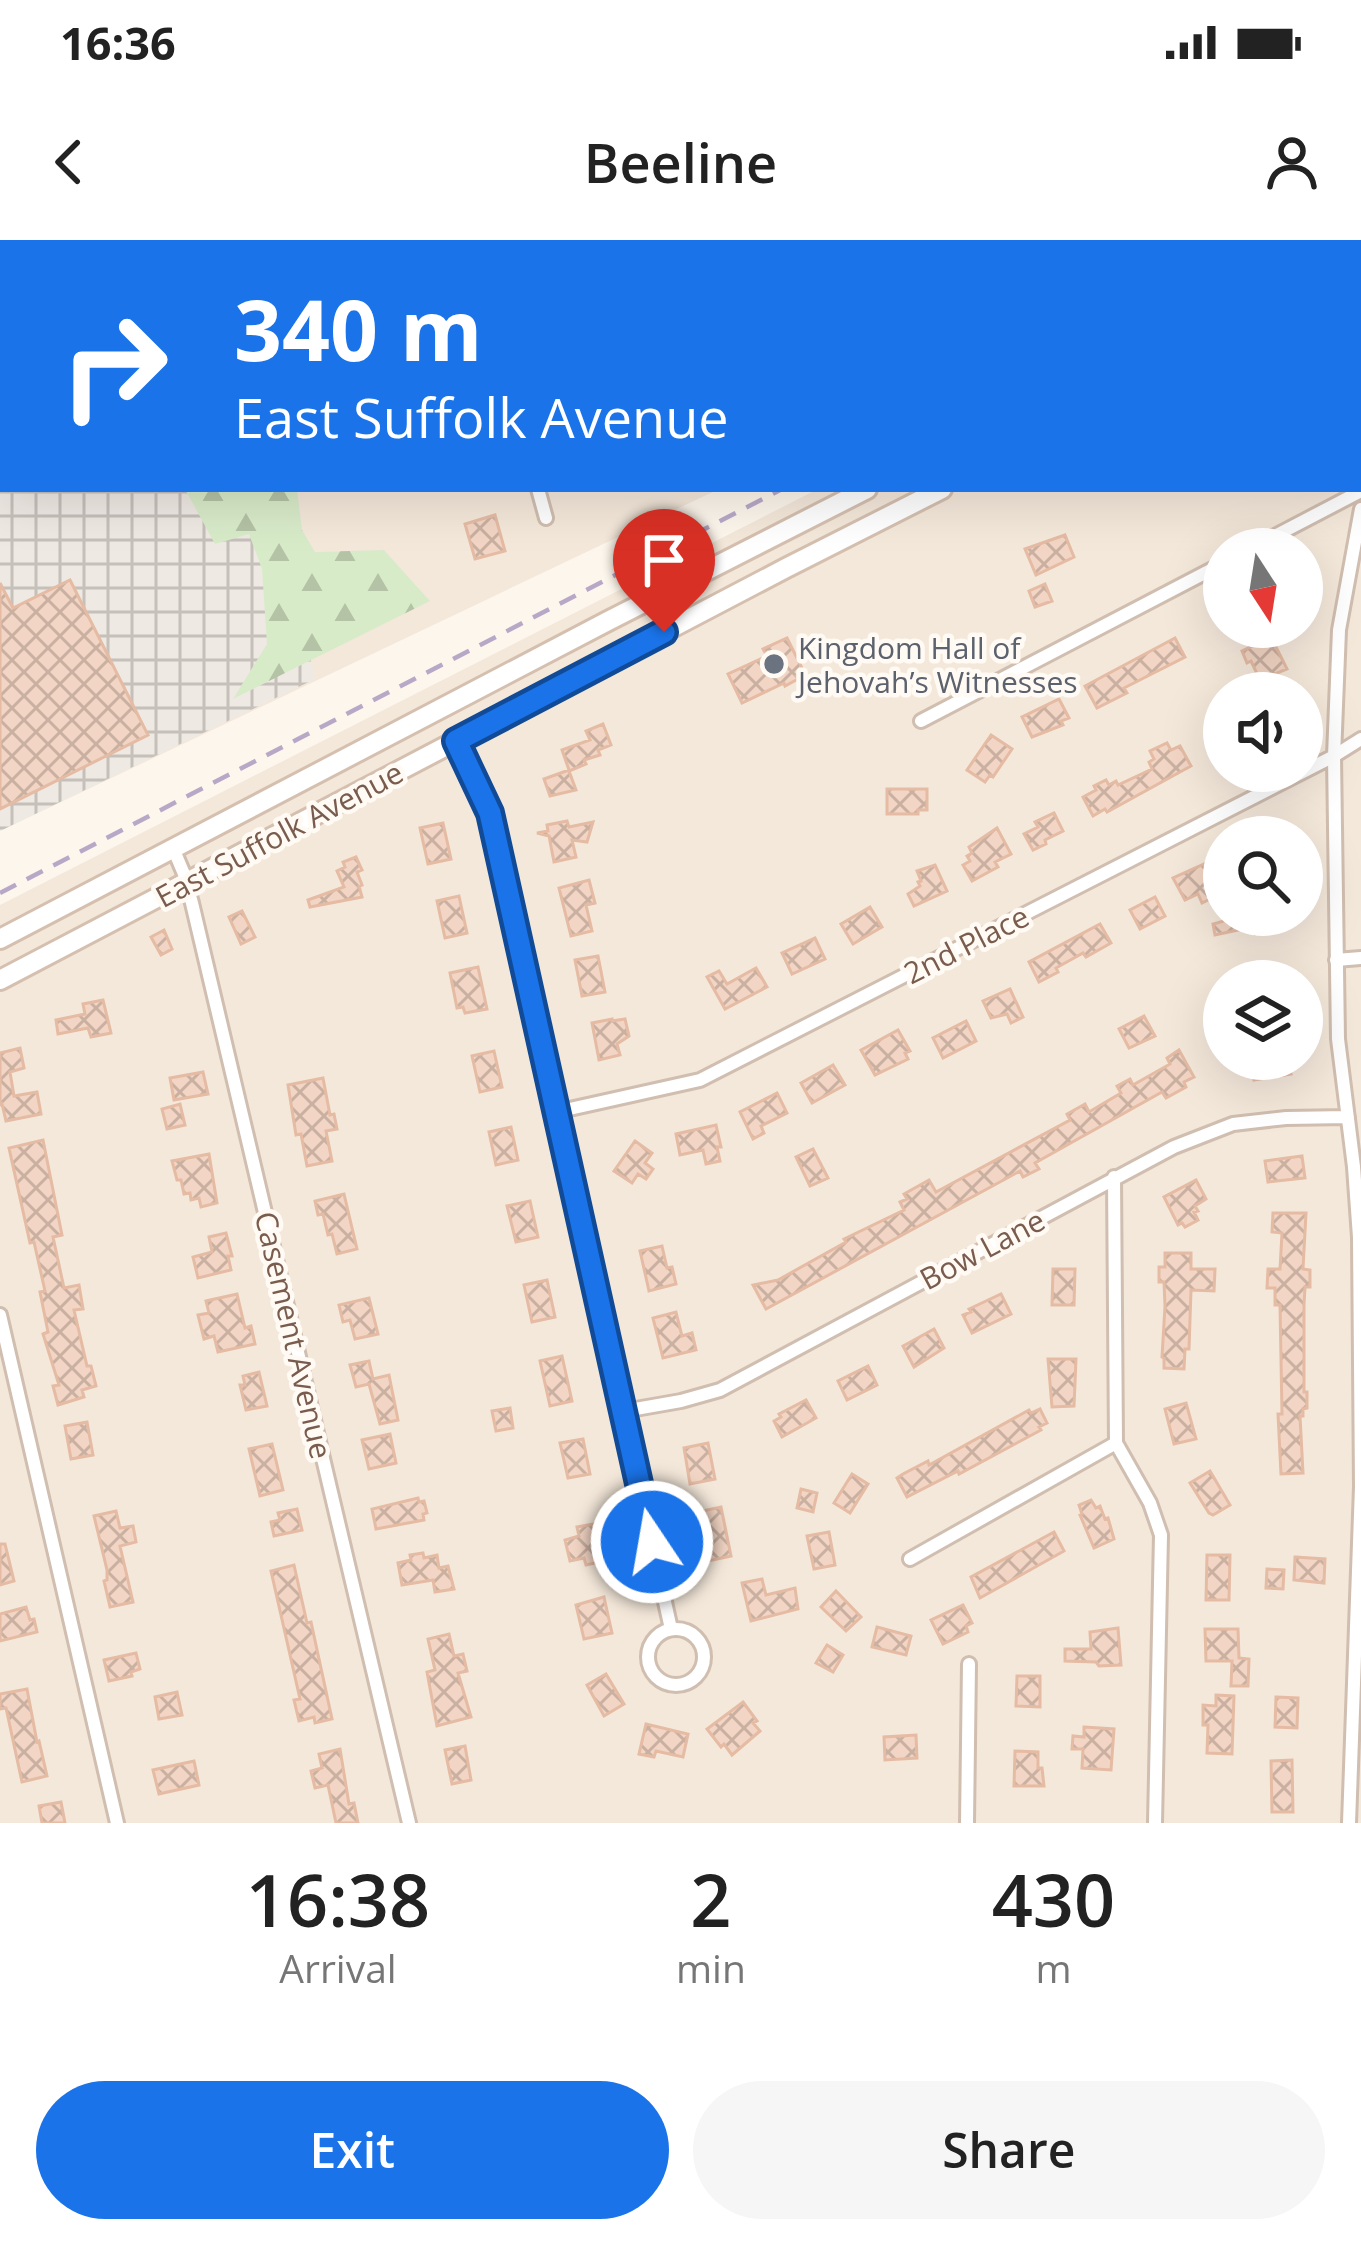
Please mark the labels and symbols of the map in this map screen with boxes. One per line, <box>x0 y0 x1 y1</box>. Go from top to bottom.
pin <box>613 509 715 632</box>
north arrow <box>1203 528 1323 648</box>
place label: Kingdom Hall of Jehovah’s Witnesses <box>795 627 1078 702</box>
marker: Kingdom Hall of Jehovah’s Witnesses <box>761 651 787 677</box>
street label: East Suffolk Avenue <box>148 751 410 917</box>
street label: 2nd Place <box>896 895 1036 993</box>
street label: Bow Lane <box>912 1199 1052 1299</box>
street label: Casement Avenue <box>246 1207 342 1463</box>
position arrow <box>589 1479 715 1605</box>

